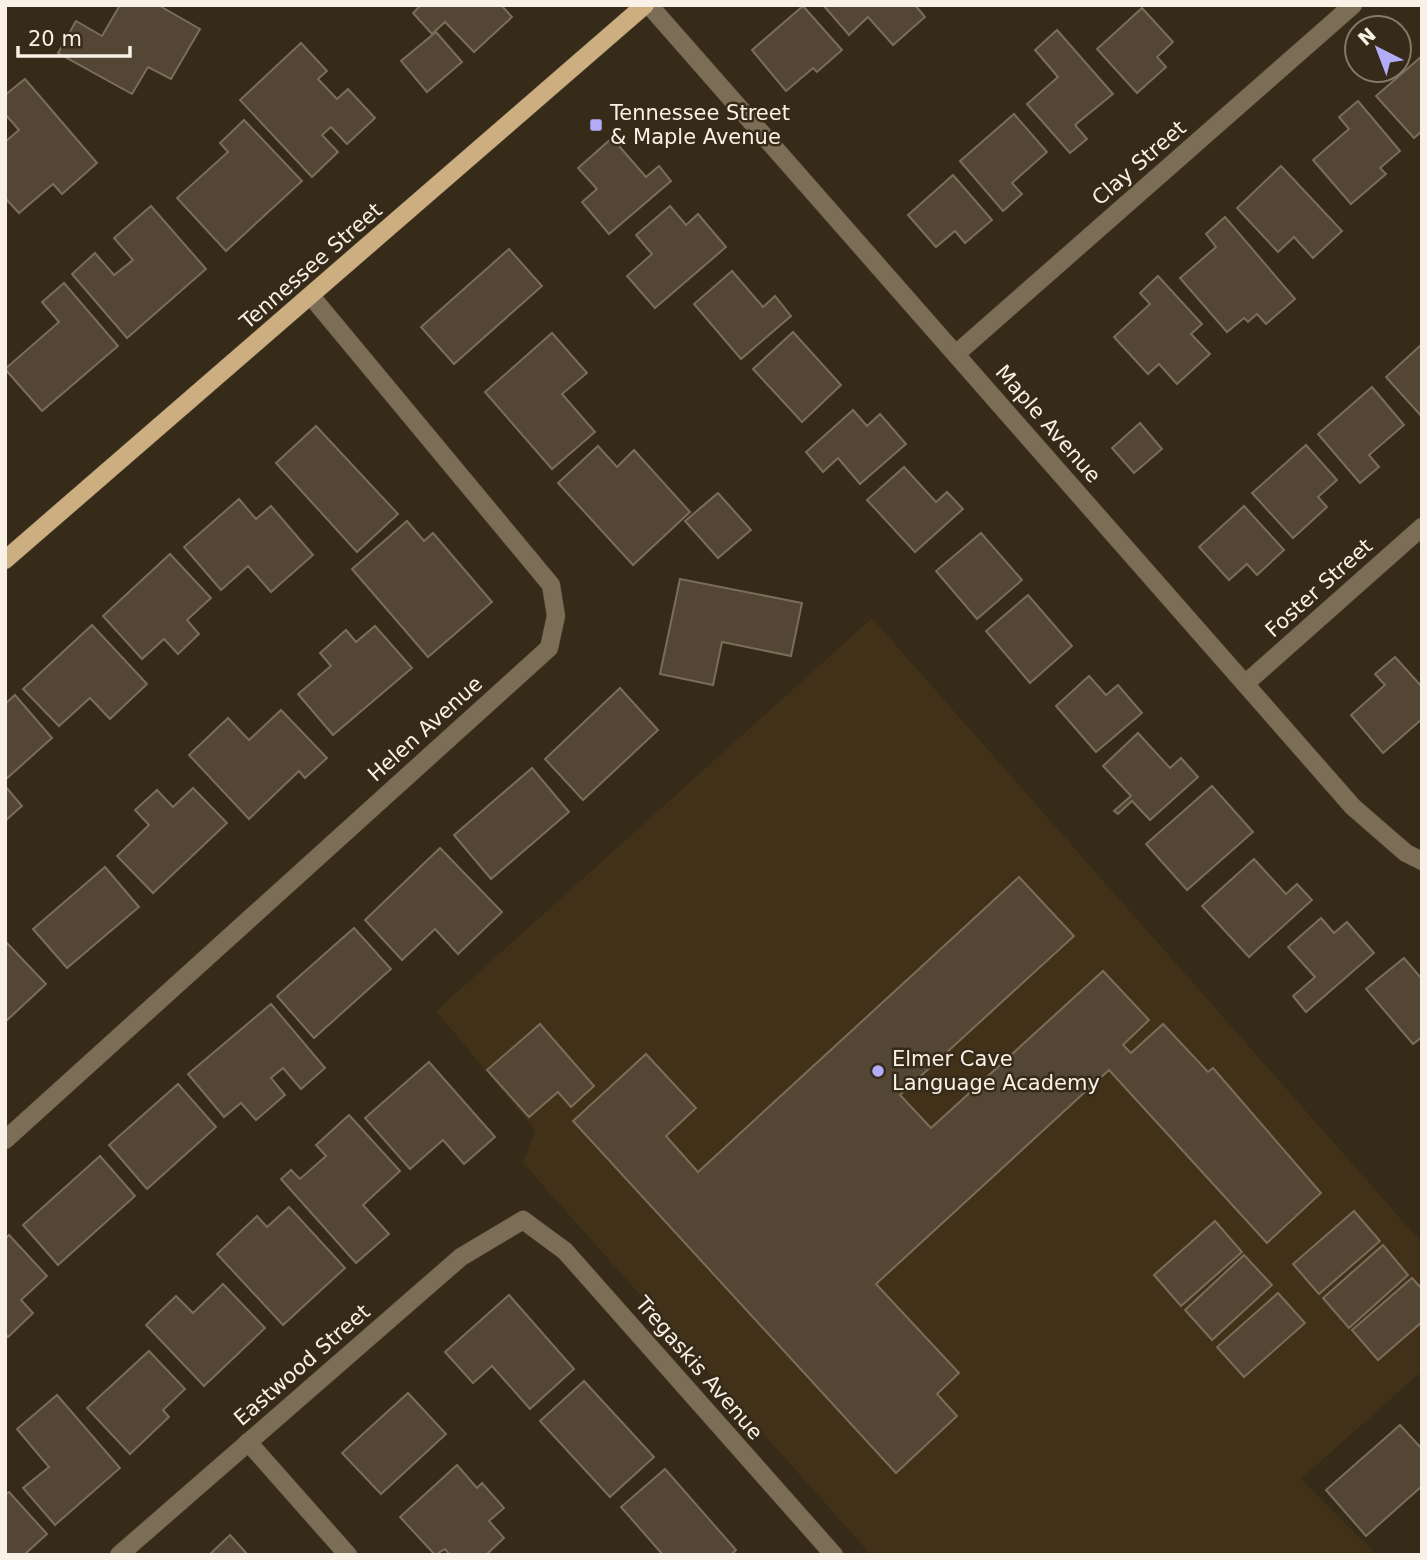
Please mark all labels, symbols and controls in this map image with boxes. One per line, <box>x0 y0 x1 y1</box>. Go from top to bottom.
scale bar <box>18 14 130 58</box>
north arrow <box>1343 14 1413 84</box>
text: N <box>1353 23 1380 50</box>
text: 20 m <box>28 27 82 51</box>
place label: Tennessee Street & Maple Avenue <box>609 101 790 149</box>
street label: Clay Street <box>1087 116 1191 210</box>
marker: Tennessee Street & Maple Avenue <box>588 117 604 133</box>
street label: Tennessee Street <box>234 198 387 335</box>
street label: Maple Avenue <box>990 360 1106 488</box>
street label: Foster Street <box>1261 534 1377 642</box>
street label: Helen Avenue <box>363 671 487 787</box>
place label: Elmer Cave Language Academy <box>892 1047 1100 1095</box>
marker: Elmer Cave Language Academy <box>870 1063 886 1079</box>
street label: Tregaskis Avenue <box>630 1291 768 1444</box>
street label: Eastwood Street <box>229 1300 375 1430</box>

